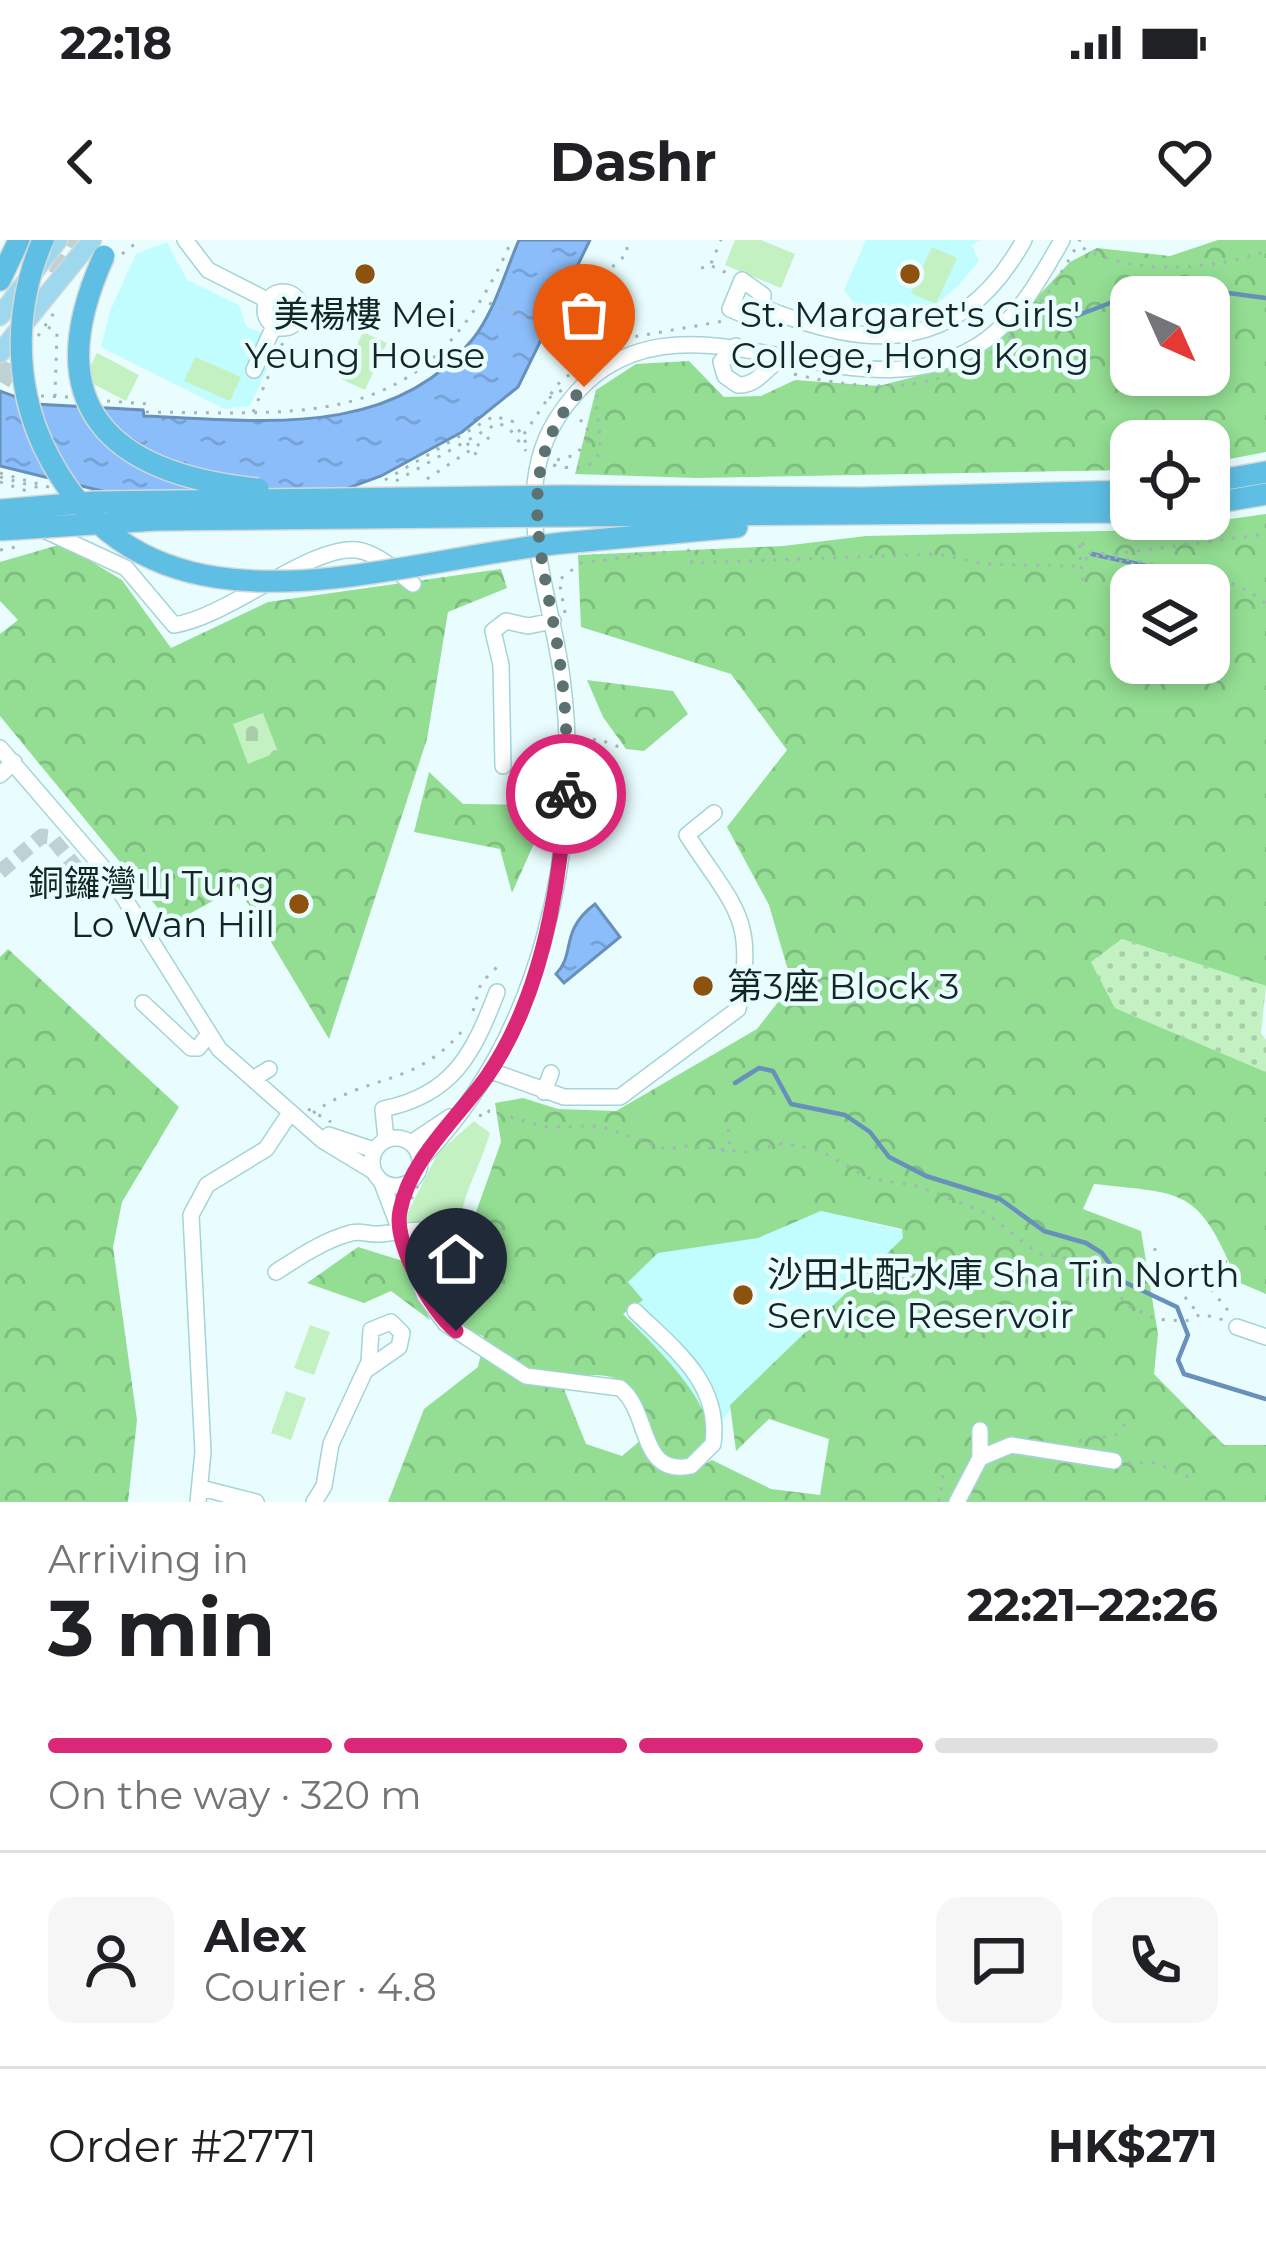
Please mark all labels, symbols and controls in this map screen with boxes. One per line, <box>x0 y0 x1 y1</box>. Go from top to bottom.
text: 22:18 <box>60 15 172 70</box>
icon: back <box>48 129 114 195</box>
text: Dashr <box>549 129 717 195</box>
icon: heart <box>1152 129 1218 195</box>
marker: 美楊樓 Mei Yeung House <box>352 261 378 287</box>
marker: St. Margaret's Girls' College, Hong Kong <box>897 261 923 287</box>
pin <box>533 264 635 387</box>
north arrow <box>1110 276 1230 396</box>
map controls <box>1110 276 1230 684</box>
icon: bag <box>551 282 617 348</box>
place label: 美楊樓 Mei Yeung House <box>245 292 485 377</box>
place label: St. Margaret's Girls' College, Hong Kong <box>731 292 1089 377</box>
button: locate <box>1110 420 1230 540</box>
button: layers <box>1110 564 1230 684</box>
courier <box>506 734 626 854</box>
icon: bike <box>533 761 599 827</box>
place label: 銅鑼灣山 Tung Lo Wan Hill <box>28 861 275 946</box>
marker: 銅鑼灣山 Tung Lo Wan Hill <box>286 891 312 917</box>
place label: 第3座 Block 3 <box>727 964 959 1008</box>
marker: 第3座 Block 3 <box>690 973 716 999</box>
pin <box>405 1208 507 1331</box>
icon: home <box>423 1226 489 1292</box>
place label: 沙田北配水庫 Sha Tin North Service Reservoir <box>767 1252 1239 1337</box>
marker: 沙田北配水庫 Sha Tin North Service Reservoir <box>730 1282 756 1308</box>
text: Arriving in <box>48 1535 249 1583</box>
text: 22:21–22:26 <box>967 1577 1218 1632</box>
text: 3 min <box>48 1580 275 1676</box>
text: On the way · 320 m <box>48 1771 422 1819</box>
button: person <box>48 1897 174 2023</box>
button: chat <box>936 1897 1062 2023</box>
button: phone <box>1092 1897 1218 2023</box>
text: Alex <box>204 1908 307 1963</box>
text: Courier · 4.8 <box>204 1963 437 2011</box>
text: Order #2771 <box>48 2118 317 2173</box>
text: HK$271 <box>1048 2118 1218 2173</box>

